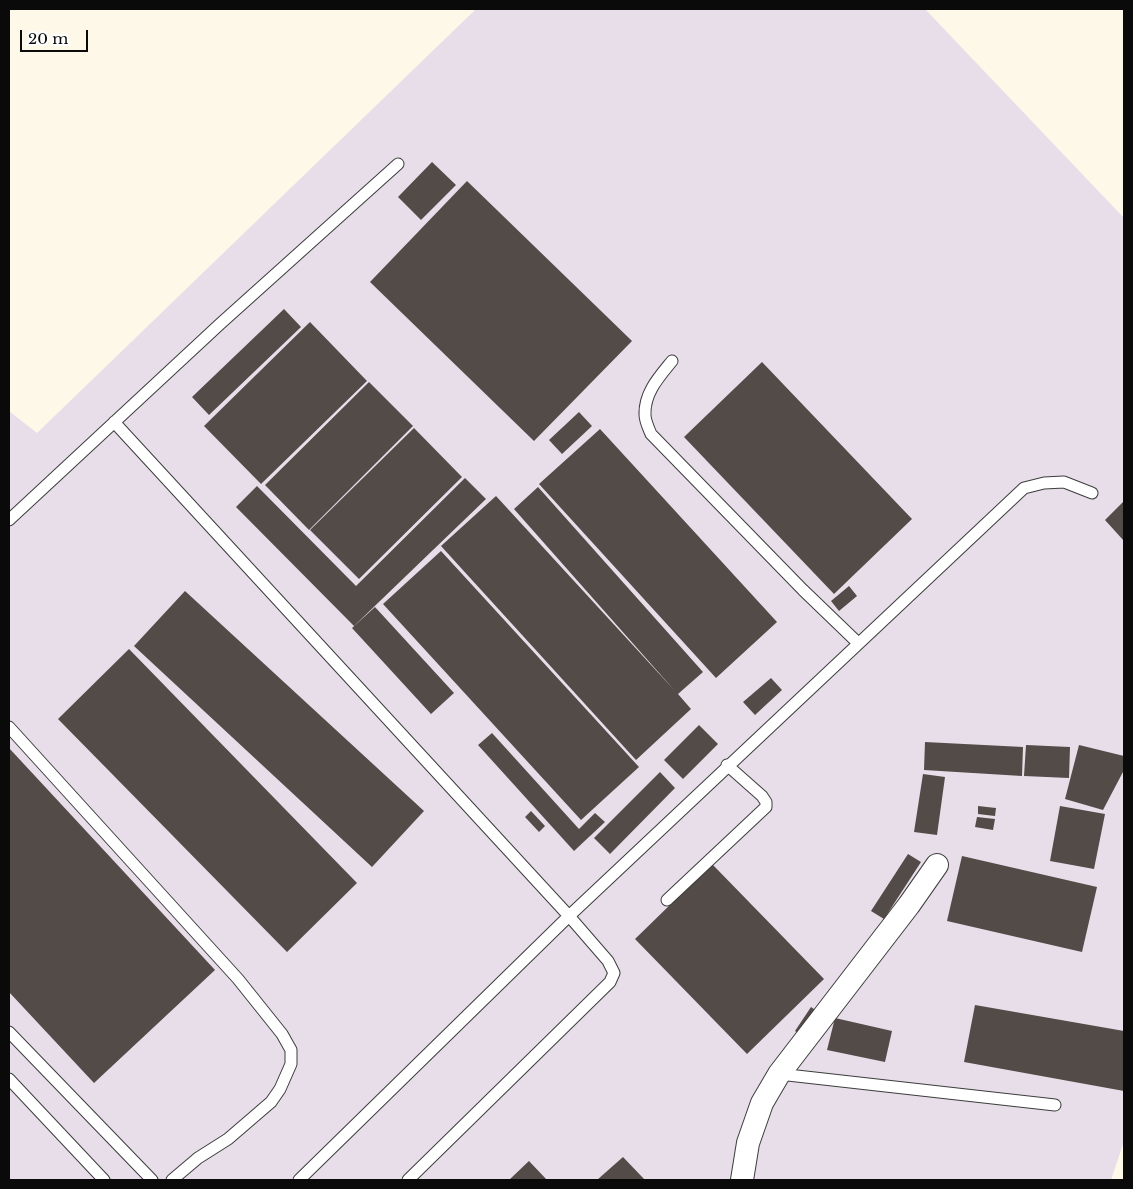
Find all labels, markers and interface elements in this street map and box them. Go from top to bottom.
scale bar [22,20,90,52]
text: 20 m [28,29,68,48]

